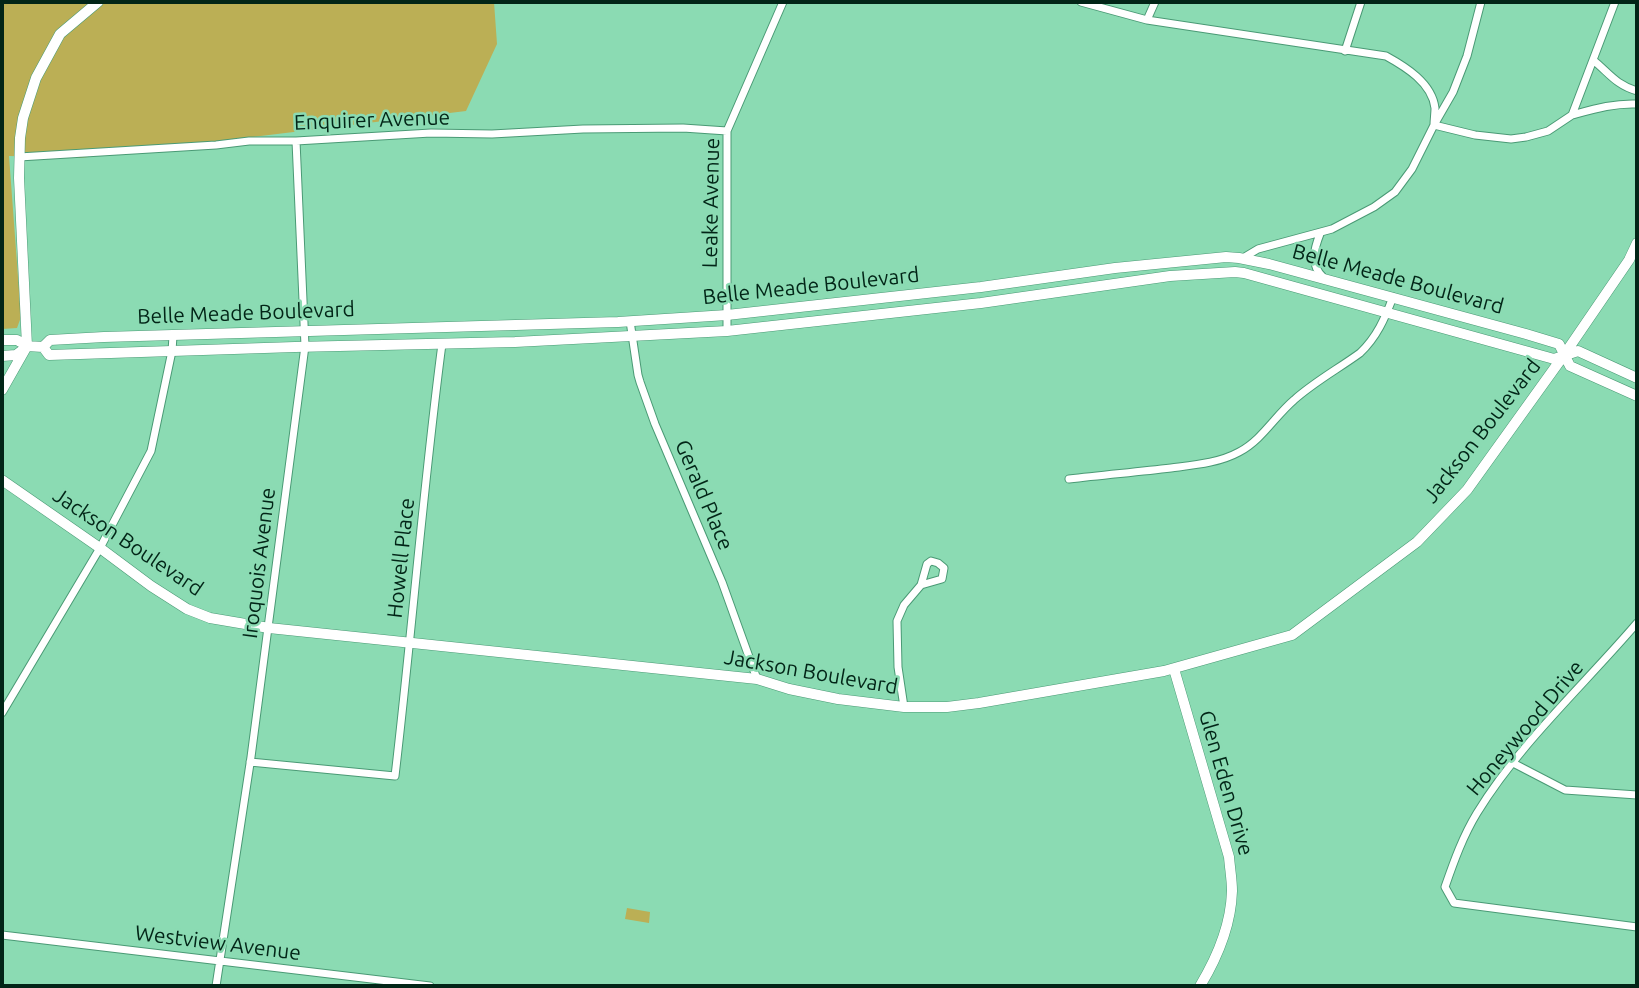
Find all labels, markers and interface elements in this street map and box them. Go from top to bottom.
street label: Enquirer Avenue [294,105,450,135]
street label: Leake Avenue [697,138,725,268]
street label: Belle Meade Boulevard [1290,239,1506,319]
street label: Belle Meade Boulevard [701,262,921,310]
street label: Belle Meade Boulevard [137,297,355,329]
street label: Jackson Boulevard [1418,354,1546,508]
street label: Gerald Place [670,436,738,554]
street label: Jackson Boulevard [48,482,208,602]
street label: Iroquois Avenue [237,486,281,640]
street label: Howell Place [382,497,420,619]
street label: Jackson Boulevard [722,644,900,700]
street label: Honeywood Drive [1461,655,1589,801]
street label: Glen Eden Drive [1193,708,1259,858]
street label: Westview Avenue [134,920,302,966]

